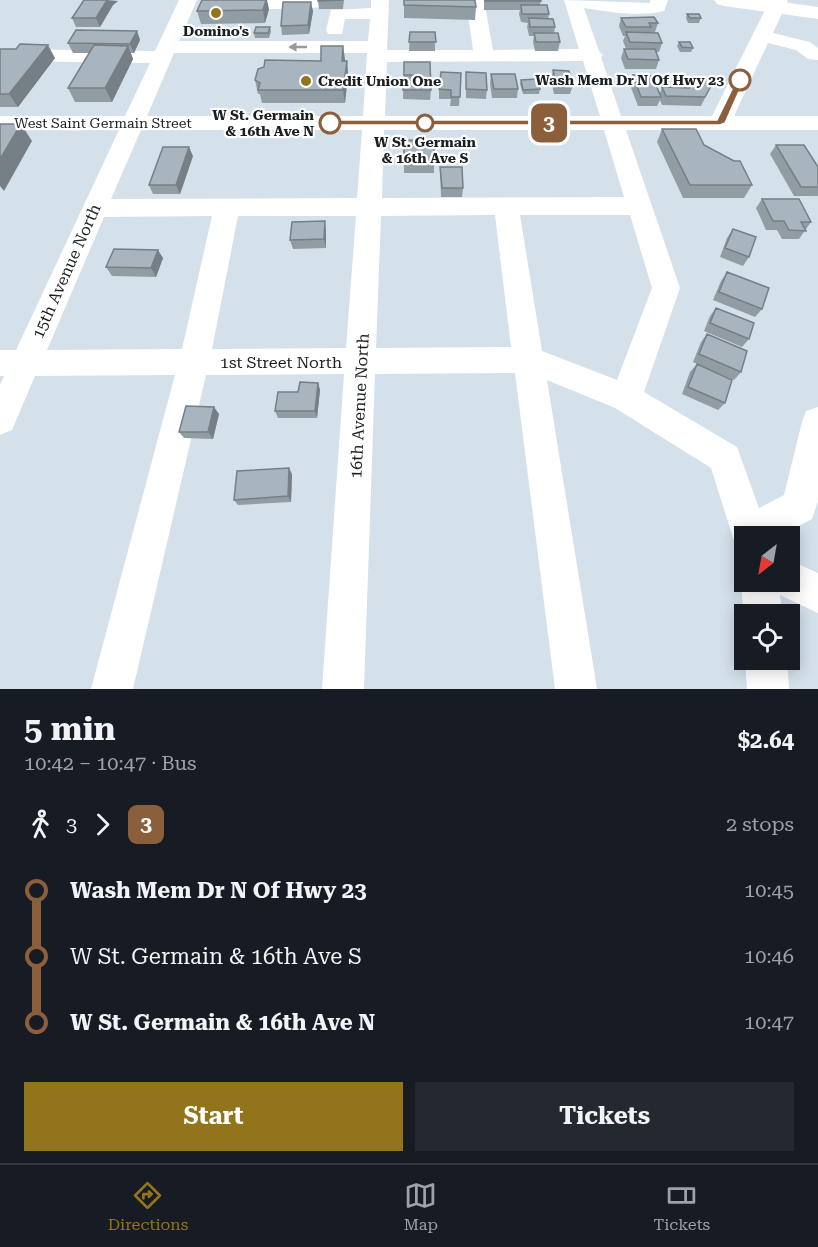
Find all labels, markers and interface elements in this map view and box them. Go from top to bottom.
marker: Domino's [209,6,223,20]
place label: Domino's [183,23,249,39]
one-way arrow [289,42,308,52]
marker: Wash Mem Dr N Of Hwy 23 [729,69,751,91]
place label: Wash Mem Dr N Of Hwy 23 [535,72,724,88]
place label: Credit Union One [318,73,441,89]
marker: Credit Union One [299,74,313,88]
line badge: 3 [530,104,568,142]
place label: W St. Germain & 16th Ave N [212,107,315,139]
text: 3 [543,111,555,135]
marker: W St. Germain & 16th Ave N [319,112,341,134]
marker: W St. Germain & 16th Ave S [416,114,434,132]
street label: West Saint Germain Street [14,115,192,131]
place label: W St. Germain & 16th Ave S [374,134,477,166]
street label: 15th Avenue North [28,201,105,341]
street label: 16th Avenue North [346,333,373,479]
street label: 1st Street North [220,353,342,372]
north arrow [734,526,800,592]
map controls [734,526,800,670]
button: locate [734,604,800,670]
text: 5 min [24,709,116,748]
text: $2.64 [738,728,794,753]
text: 10:42 – 10:47 · Bus [24,751,196,775]
icon: walk [24,808,57,841]
icon: forward [86,808,119,841]
text: 3 [66,812,77,836]
text: 3 [140,812,152,836]
text: 2 stops [726,812,794,836]
text: Wash Mem Dr N Of Hwy 23 [70,878,366,903]
text: 10:45 [744,878,794,902]
text: W St. Germain & 16th Ave S [70,944,362,969]
text: 10:46 [744,944,794,968]
text: W St. Germain & 16th Ave N [70,1010,375,1035]
text: 10:47 [744,1010,794,1034]
button: Start [24,1082,403,1151]
button: Tickets [415,1082,794,1151]
tab: Directions [108,1179,188,1234]
tab: Map [404,1179,438,1234]
tab: Tickets [653,1179,710,1234]

